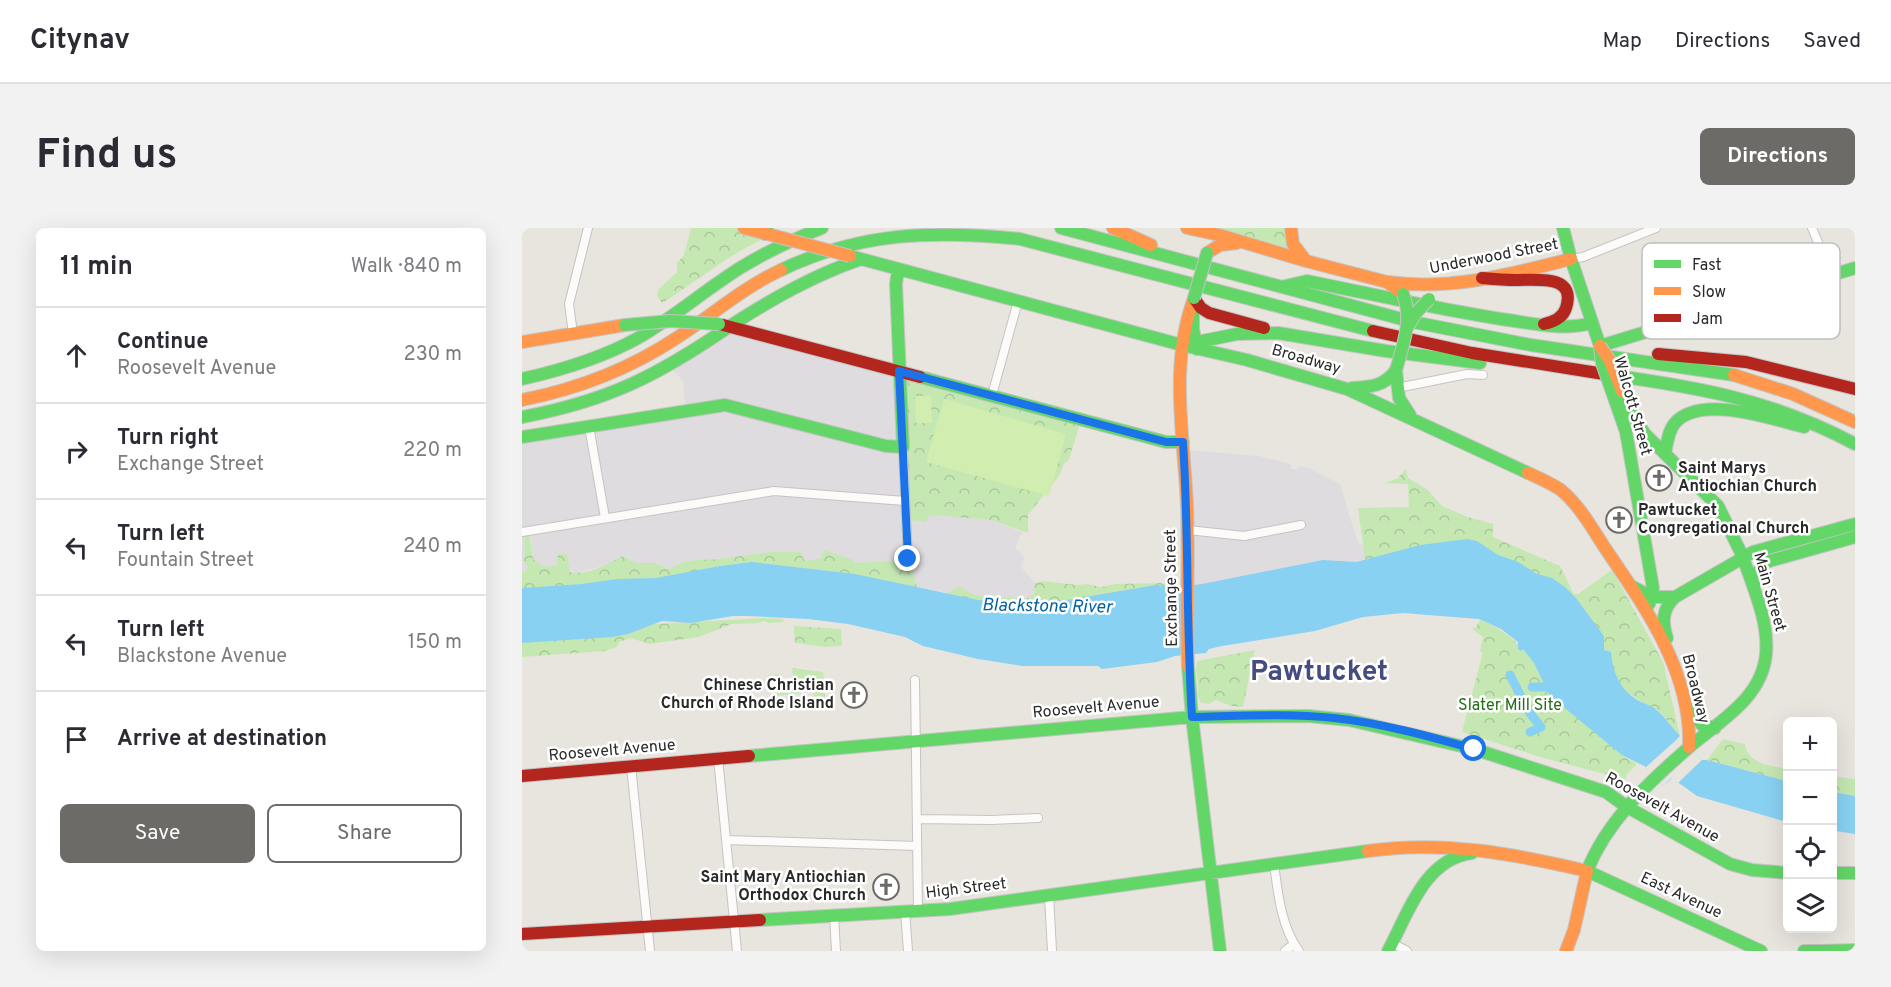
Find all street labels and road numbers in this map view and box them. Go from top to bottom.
street label: Underwood Street [1428,235,1560,279]
street label: Broadway [1269,341,1343,379]
street label: Walcott Street [1608,354,1656,458]
street label: Exchange Street [1161,529,1183,647]
street label: Main Street [1748,550,1790,634]
street label: Broadway [1677,652,1713,726]
street label: Roosevelt Avenue [1032,692,1160,724]
street label: Roosevelt Avenue [548,735,676,767]
street label: Roosevelt Avenue [1601,768,1723,848]
street label: East Avenue [1637,868,1725,924]
street label: High Street [925,874,1007,904]

